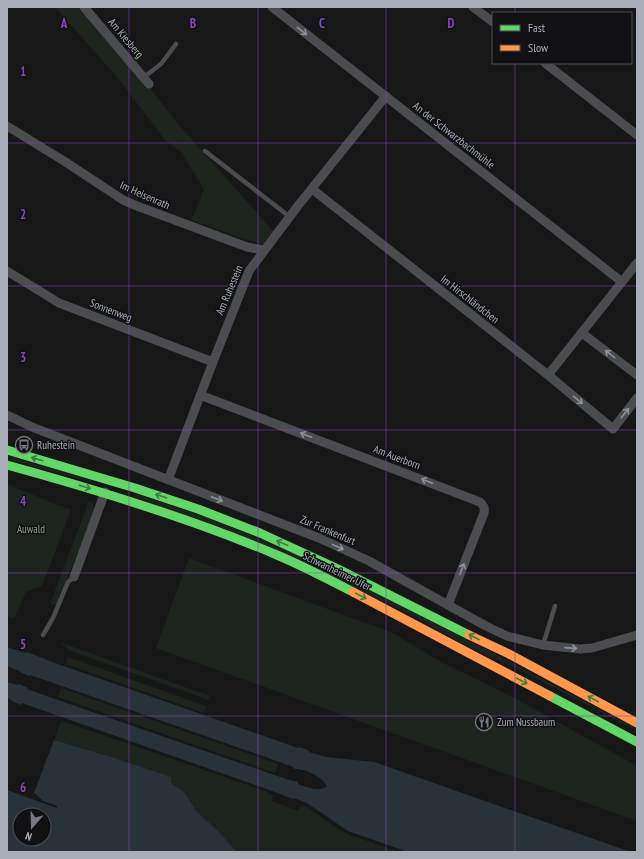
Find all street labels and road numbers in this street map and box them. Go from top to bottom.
street label: Am Kiesberg [105,15,147,61]
street label: An der Schwarzbachmühle [410,99,498,172]
street label: Im Heisenrath [118,178,172,212]
street label: Am Ruhestein [212,263,246,317]
street label: Im Hirschländchen [438,272,502,326]
street label: Sonnenweg [88,296,134,325]
street label: Am Auerborn [371,442,423,472]
street label: Zur Frankenfurt [298,512,358,548]
street label: Schwanheimer Ufer [301,548,373,594]

